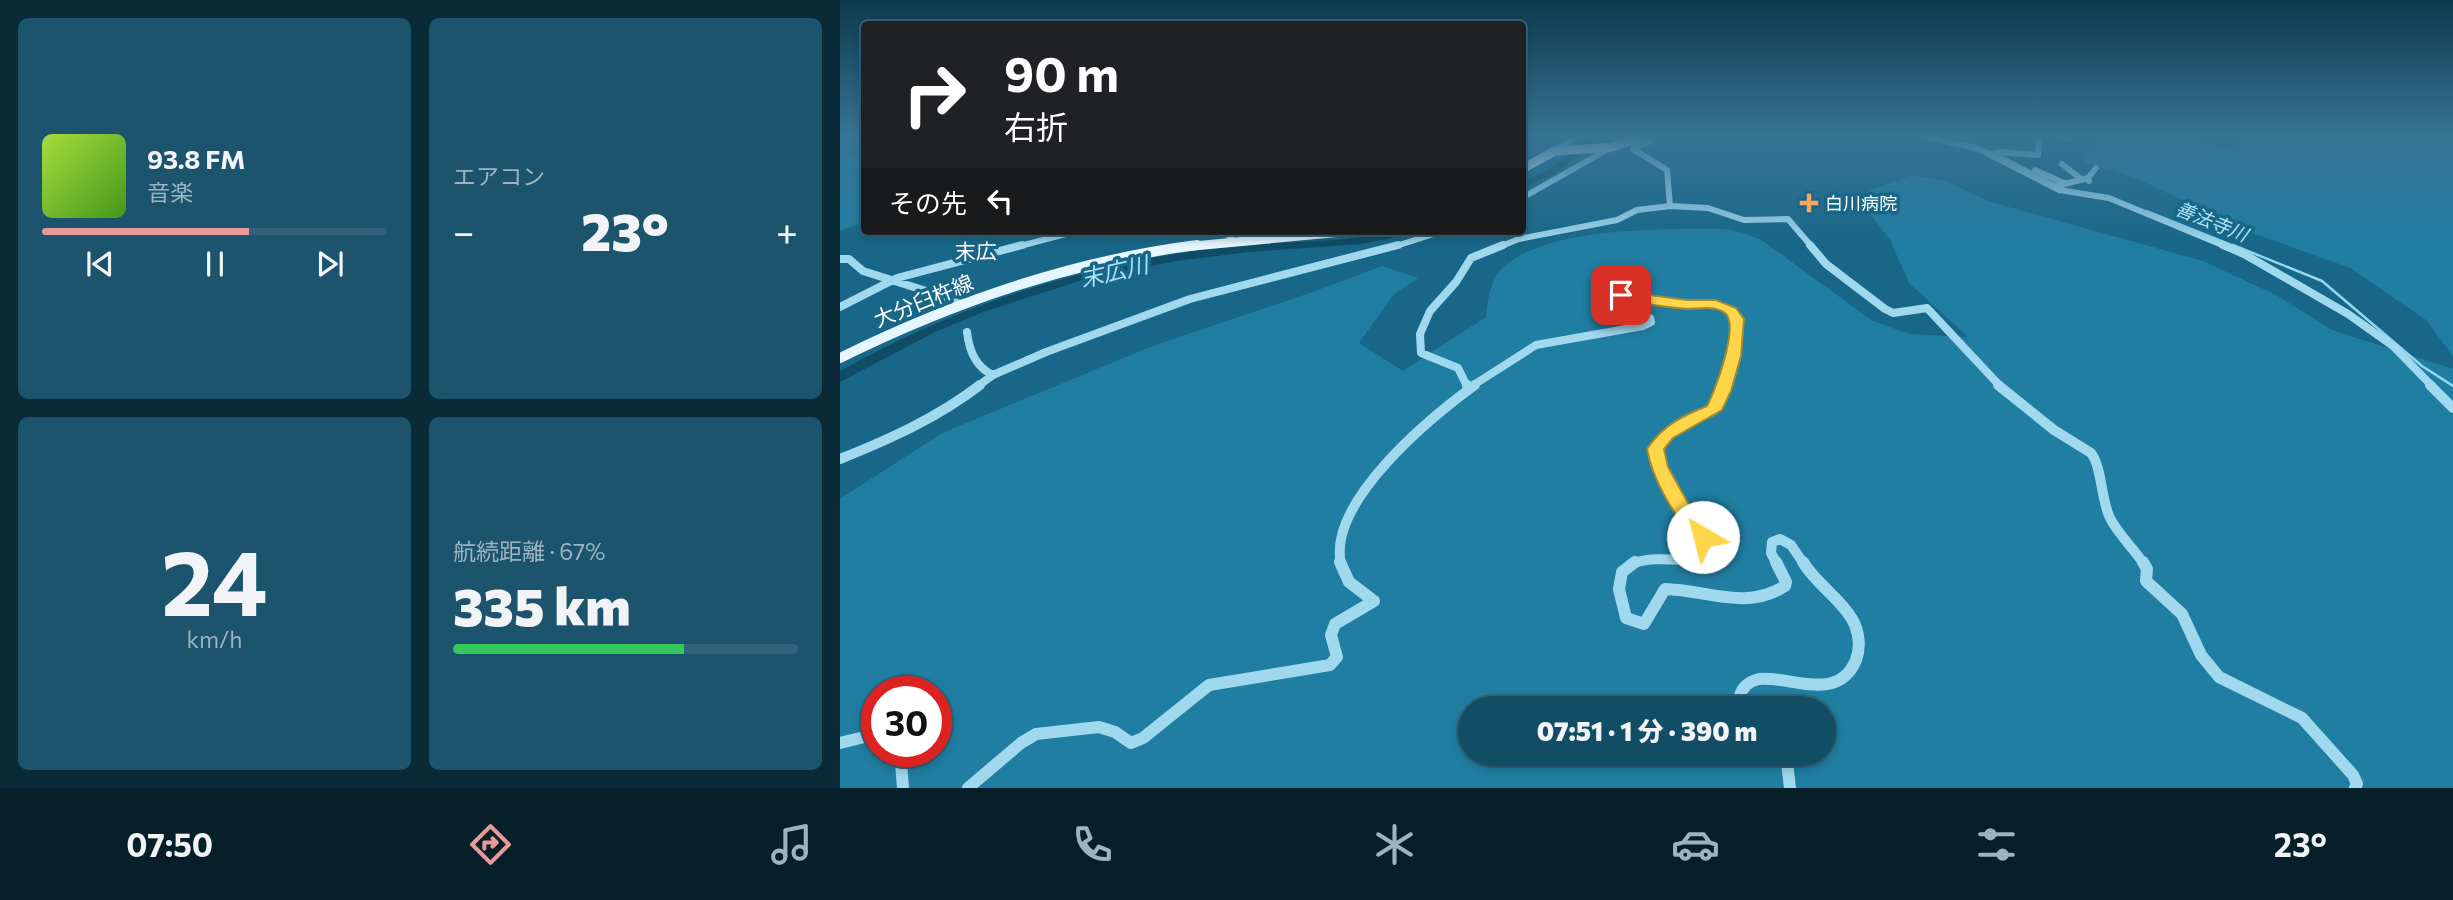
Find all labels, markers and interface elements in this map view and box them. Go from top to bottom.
text: 90 m [1004,42,1119,102]
icon: right [889,49,980,140]
text: 右折 [1004,106,1068,146]
text: 93.8 FM [147,143,245,174]
text: エアコン [453,162,545,190]
text: 音楽 [147,178,193,206]
icon: left [981,182,1019,220]
text: その先 [889,187,967,218]
place label: 白川病院 [1825,192,1897,214]
marker: 白川病院 [1799,193,1819,213]
water label: 善法寺川 [2172,196,2253,247]
text: 23° [581,198,669,262]
text: − [453,207,475,254]
text: + [776,207,798,254]
district label: 末広 [955,238,997,263]
icon: previous [81,245,119,283]
icon: pause [196,245,234,283]
icon: next [311,245,349,283]
water label: 末広川 [1077,249,1154,292]
pin [1591,265,1651,325]
street label: 大分臼杵線 [870,269,976,331]
icon: arrive [1602,276,1640,314]
position arrow [1666,500,1740,574]
text: 24 [161,523,268,635]
text: 航続距離 · 67% [453,537,606,565]
text: 335 km [453,573,631,637]
text: km/h [187,625,242,653]
speed limit sign: 30 [861,676,952,767]
text: 07:51 · 1 分 · 390 m [1537,715,1757,746]
icon: directions [466,820,515,869]
icon: music [767,820,816,869]
icon: phone [1068,820,1117,869]
icon: climate [1370,820,1419,869]
icon: car [1671,820,1720,869]
icon: filters [1972,820,2021,869]
text: 07:50 [126,824,213,864]
text: 23° [2274,824,2327,864]

